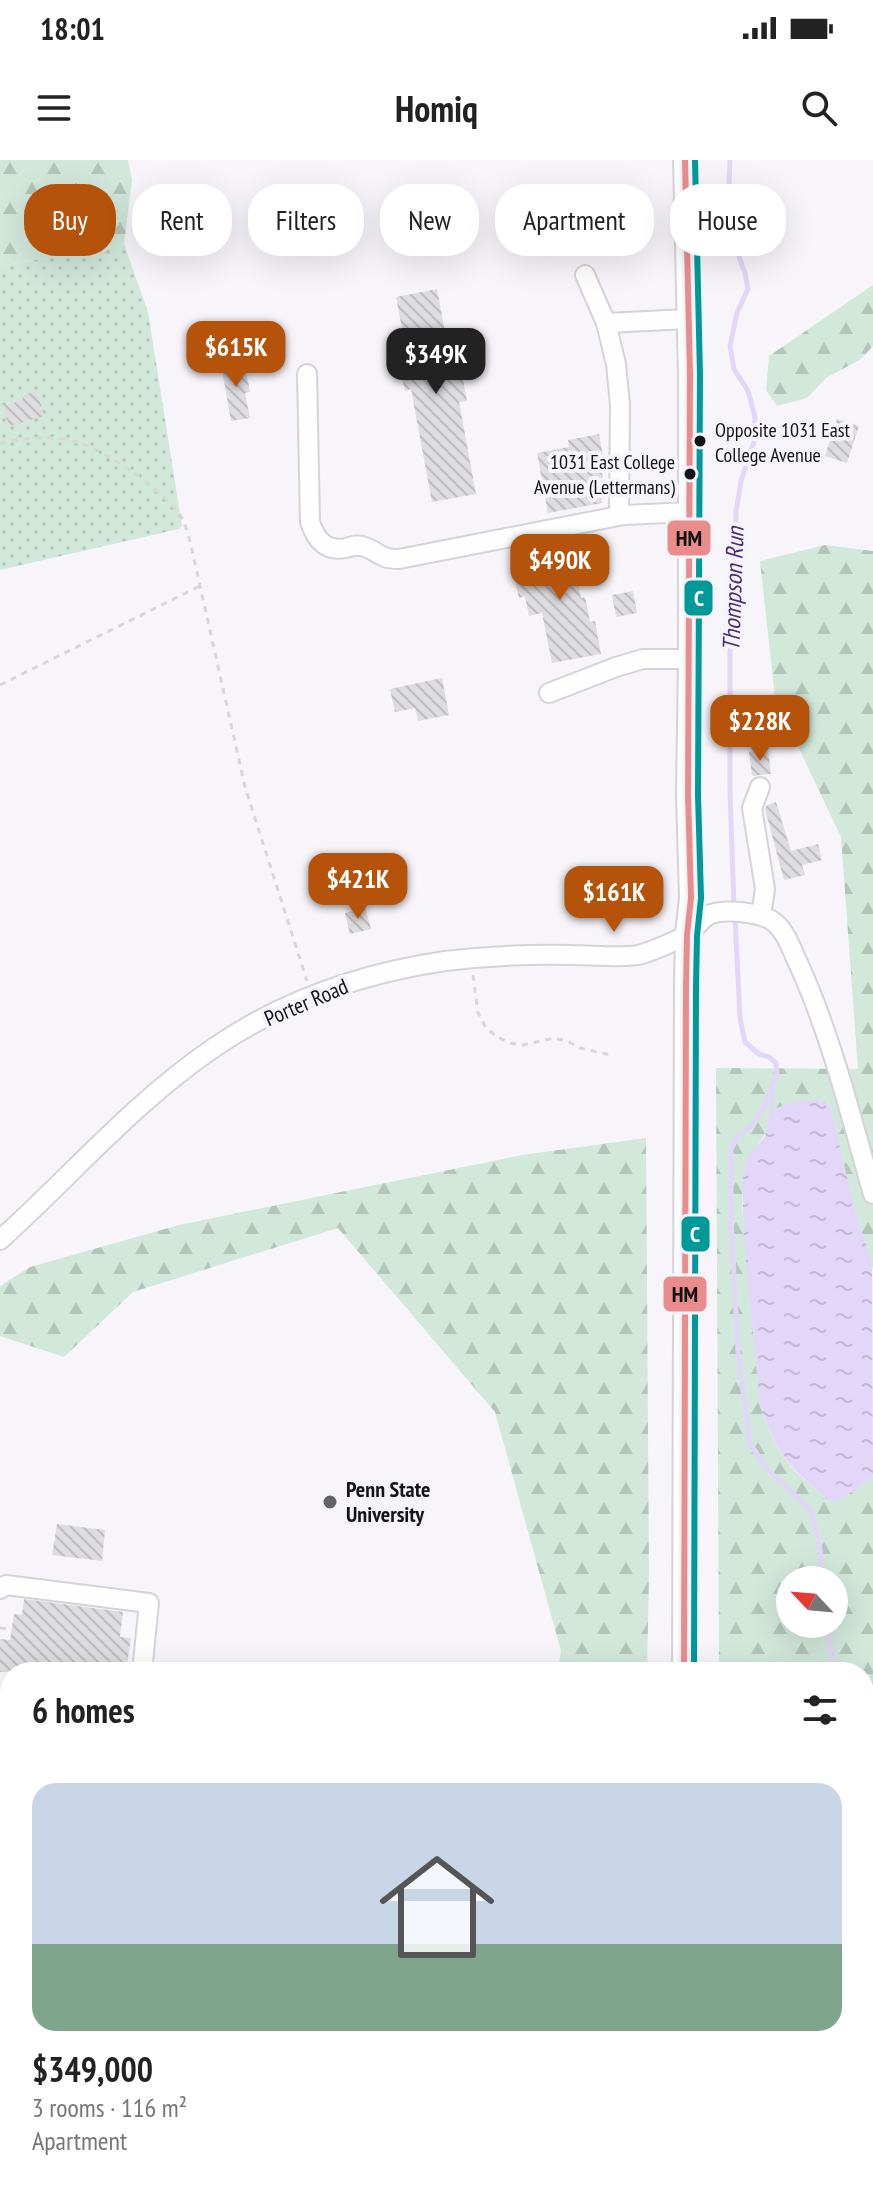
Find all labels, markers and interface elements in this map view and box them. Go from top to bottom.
text: 18:01 [40,9,105,48]
text: Homiq [395,85,478,132]
icon: menu [32,86,76,130]
icon: search [797,86,841,130]
chip: Buy [24,184,116,256]
chip: Rent [132,184,232,256]
chip: Filters [248,184,364,256]
chip: New [380,184,479,256]
chip: Apartment [495,184,654,256]
chip: House [670,184,786,256]
pin: $615K [180,321,292,389]
pin: $349K [380,328,492,396]
text: $615K [204,330,268,363]
text: $349K [404,337,468,370]
place label: Opposite 1031 East College Avenue [715,417,851,468]
marker: Opposite 1031 East College Avenue [692,433,708,449]
place label: 1031 East College Avenue (Lettermans) [534,449,675,500]
marker: 1031 East College Avenue (Lettermans) [682,466,698,482]
line badge: HM [666,519,712,557]
text: HM [676,524,702,552]
water label: Thompson Run [715,525,751,652]
pin: $490K [504,534,616,602]
text: $490K [528,543,592,576]
line badge: C [683,579,714,617]
text: C [694,584,704,612]
pin: $228K [704,695,816,763]
text: $228K [728,704,792,737]
pin: $421K [302,853,414,921]
text: $421K [326,862,390,895]
pin: $161K [558,866,670,934]
text: $161K [582,875,646,908]
street label: Porter Road [260,972,352,1032]
line badge: C [680,1215,711,1253]
text: C [690,1220,700,1248]
line badge: HM [662,1275,708,1313]
text: HM [672,1280,698,1308]
place label: Penn State University [346,1475,430,1528]
marker: Penn State University [321,1493,339,1511]
north arrow [776,1566,848,1638]
map controls [776,1566,848,1638]
text: 6 homes [32,1688,135,1732]
icon: filters [798,1688,842,1732]
icon: home [365,1835,509,1979]
text: $349,000 [32,2047,153,2091]
text: 3 rooms · 116 m² [32,2091,187,2124]
text: Apartment [32,2124,127,2157]

